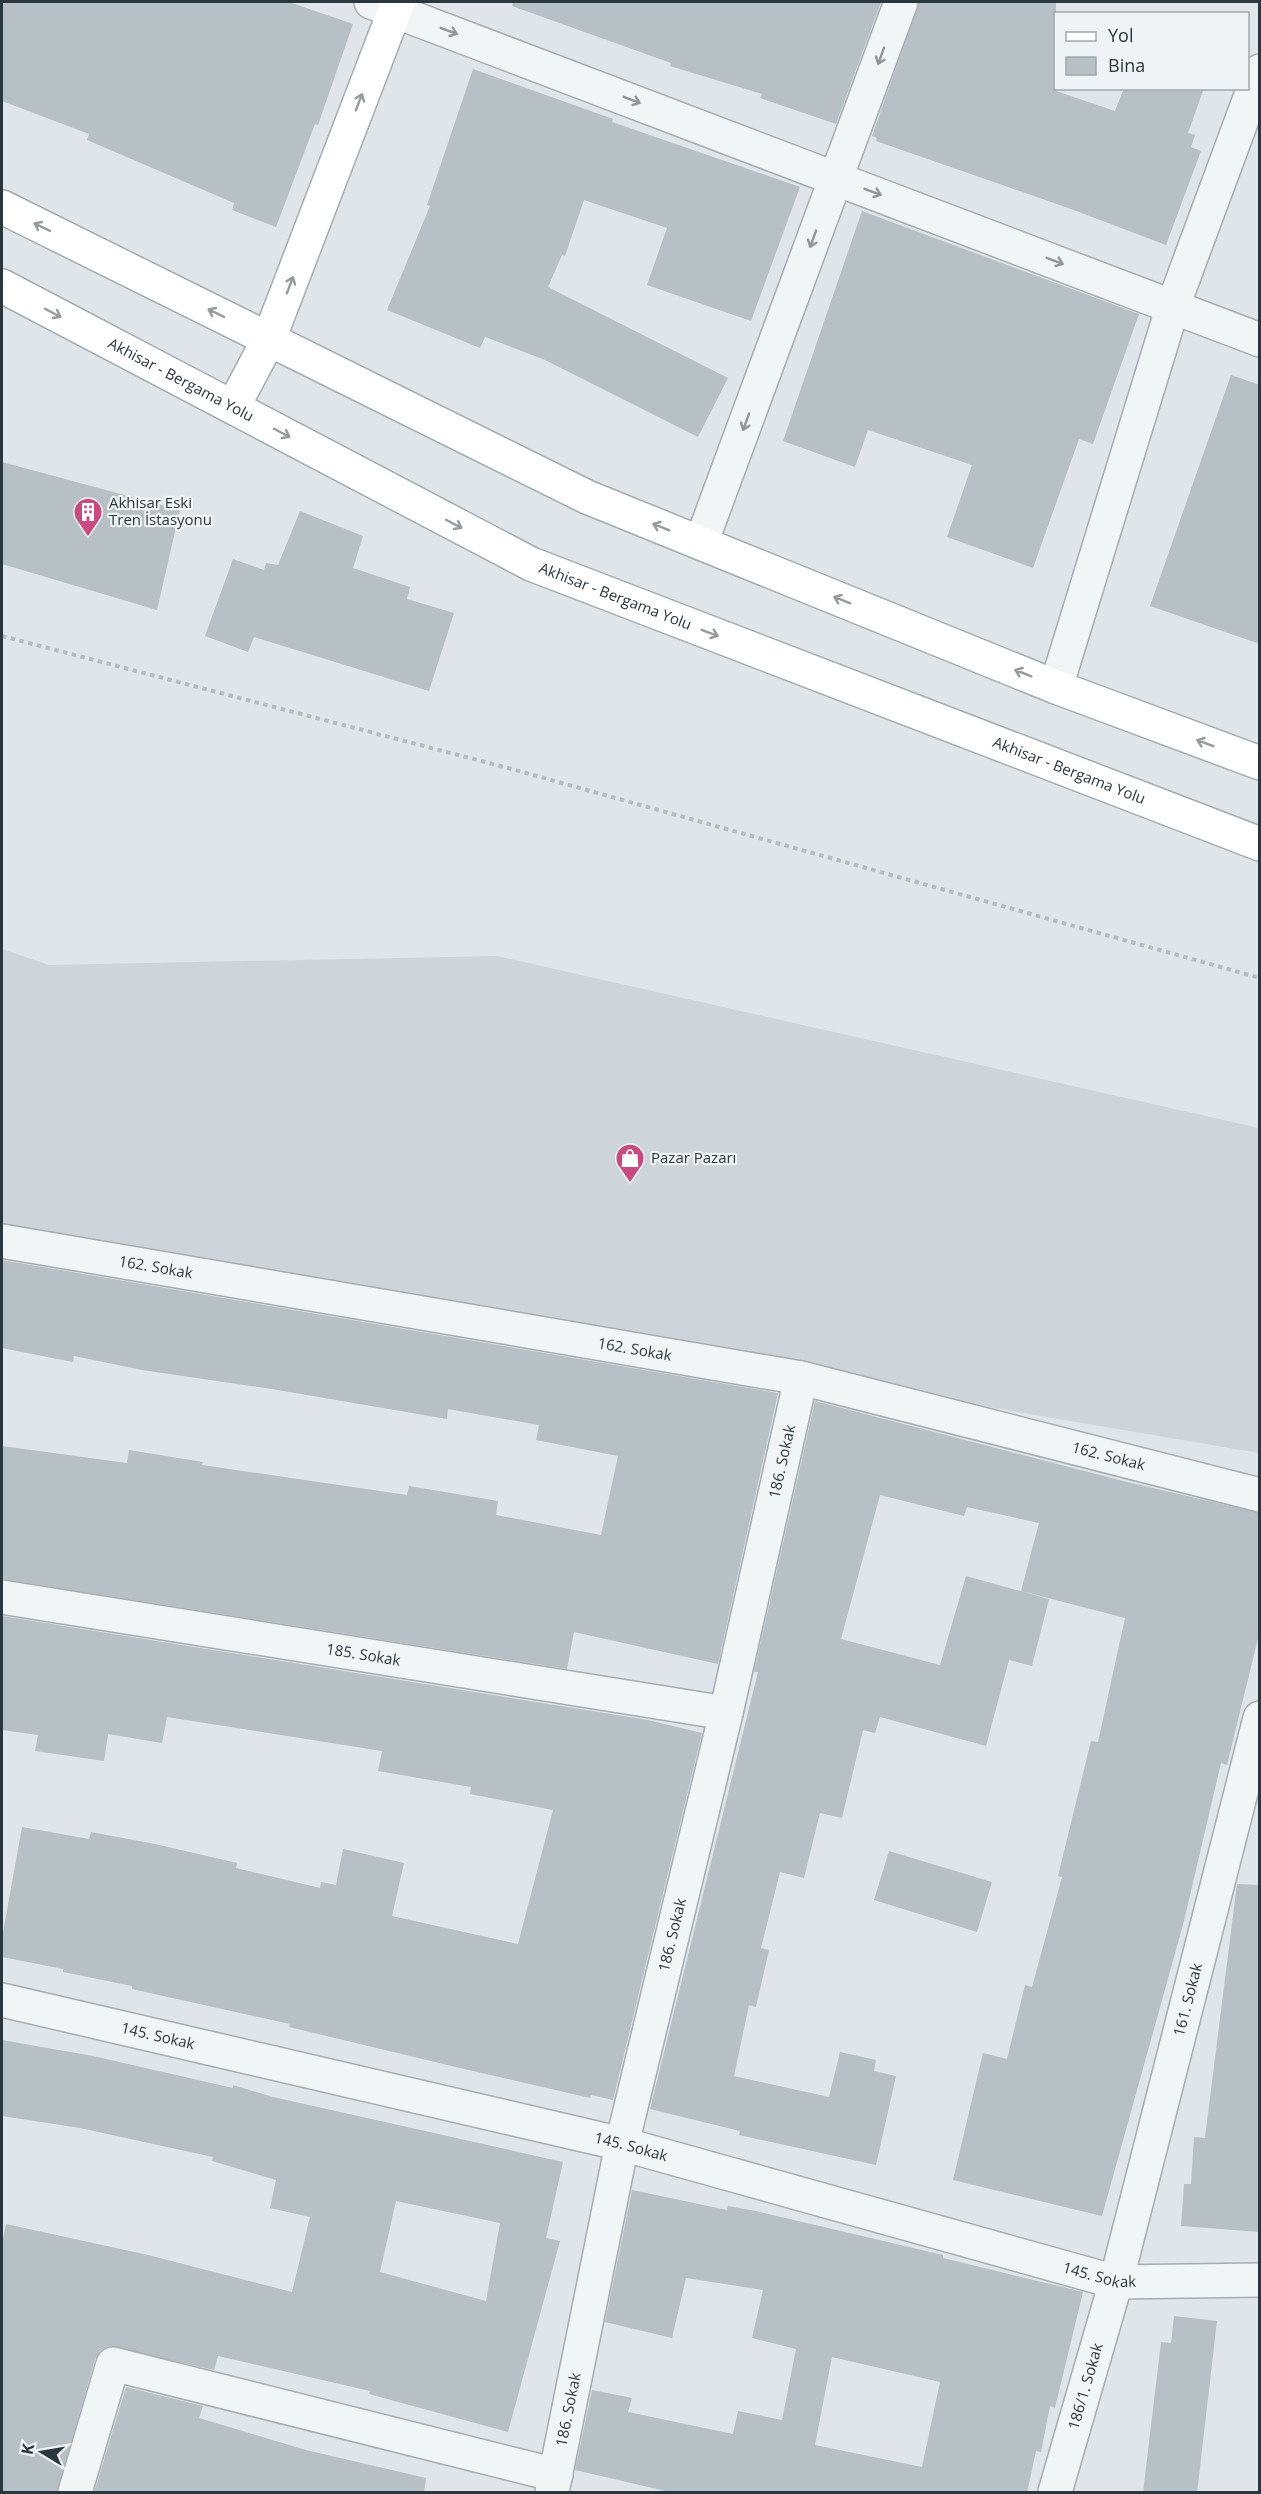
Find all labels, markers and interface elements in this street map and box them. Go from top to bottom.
legend [1054,12,1249,90]
text: Yol [1108,23,1133,47]
one-way arrow [439,26,458,37]
one-way arrow [875,47,886,65]
text: Bina [1108,53,1145,77]
one-way arrow [355,94,366,112]
one-way arrow [622,95,640,106]
one-way arrow [863,187,882,198]
one-way arrow [33,221,51,232]
one-way arrow [807,229,818,248]
one-way arrow [1045,256,1064,267]
one-way arrow [285,276,296,294]
one-way arrow [208,307,226,319]
one-way arrow [44,308,62,319]
street label: Akhisar - Bergama Yolu [105,333,258,426]
one-way arrow [739,412,750,431]
one-way arrow [272,428,290,439]
place label: Akhisar Eski Tren İstasyonu [109,492,212,529]
building icon: Akhisar Eski Tren İstasyonu [72,496,104,538]
one-way arrow [445,519,463,530]
one-way arrow [652,521,671,532]
street label: Akhisar - Bergama Yolu [537,557,695,634]
one-way arrow [833,594,852,605]
one-way arrow [701,628,719,639]
one-way arrow [1014,667,1032,678]
street label: Akhisar - Bergama Yolu [990,731,1149,808]
one-way arrow [1196,736,1215,747]
shop icon: Pazar Pazarı [614,1142,646,1184]
place label: Pazar Pazarı [651,1147,736,1167]
street label: 162. Sokak [117,1250,195,1283]
street label: 162. Sokak [596,1332,674,1365]
street label: 186. Sokak [763,1422,799,1500]
street label: 162. Sokak [1070,1436,1148,1474]
street label: 185. Sokak [325,1638,402,1670]
street label: 186. Sokak [653,1896,690,1974]
street label: 161. Sokak [1168,1961,1206,2038]
street label: 145. Sokak [119,2017,197,2053]
street label: 145. Sokak [593,2127,670,2165]
street label: 145. Sokak [1061,2257,1136,2292]
street label: 186/1. Sokak [1063,2340,1107,2432]
street label: 186. Sokak [550,2371,585,2448]
north arrow [12,2422,72,2482]
text: K [15,2441,39,2456]

